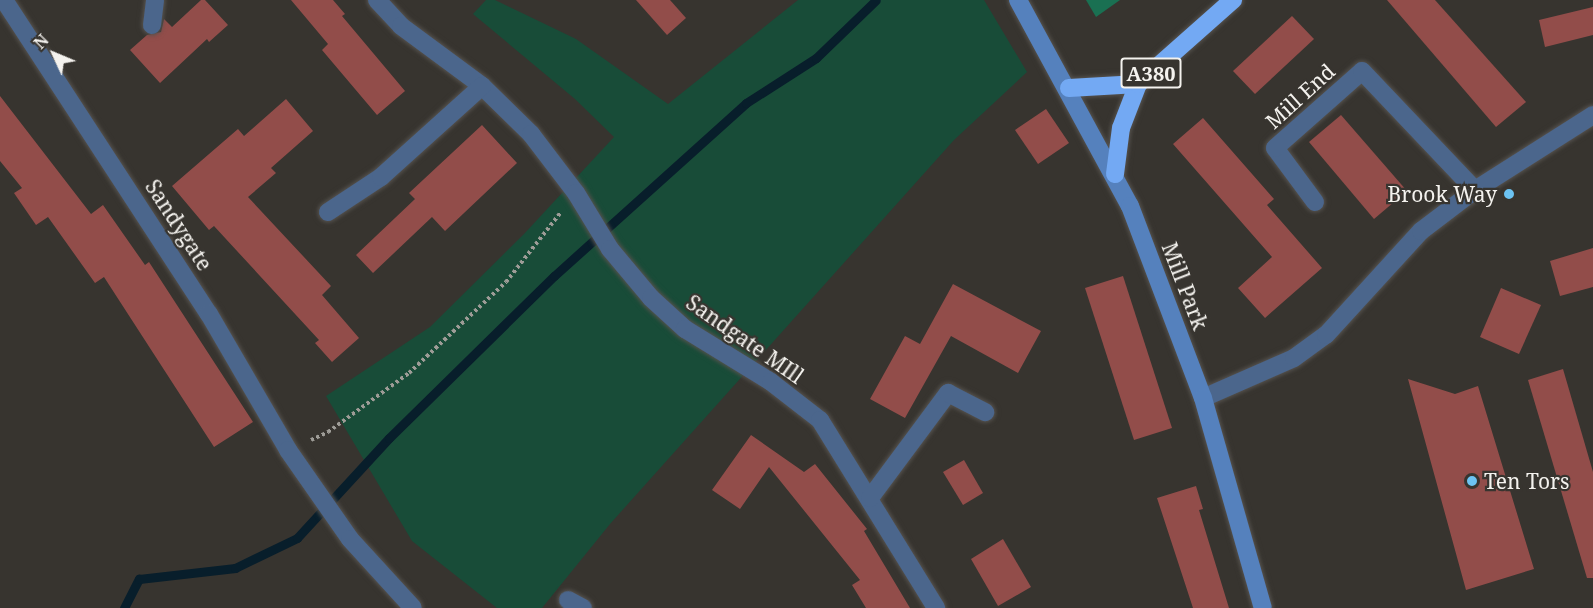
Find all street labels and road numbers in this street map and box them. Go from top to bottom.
road number: A380 [1120,56,1182,90]
street label: Mill End [1260,58,1340,134]
street label: Sandygate [140,175,218,275]
street label: Mill Park [1157,239,1213,333]
street label: Sandgate MIll [682,289,808,389]

